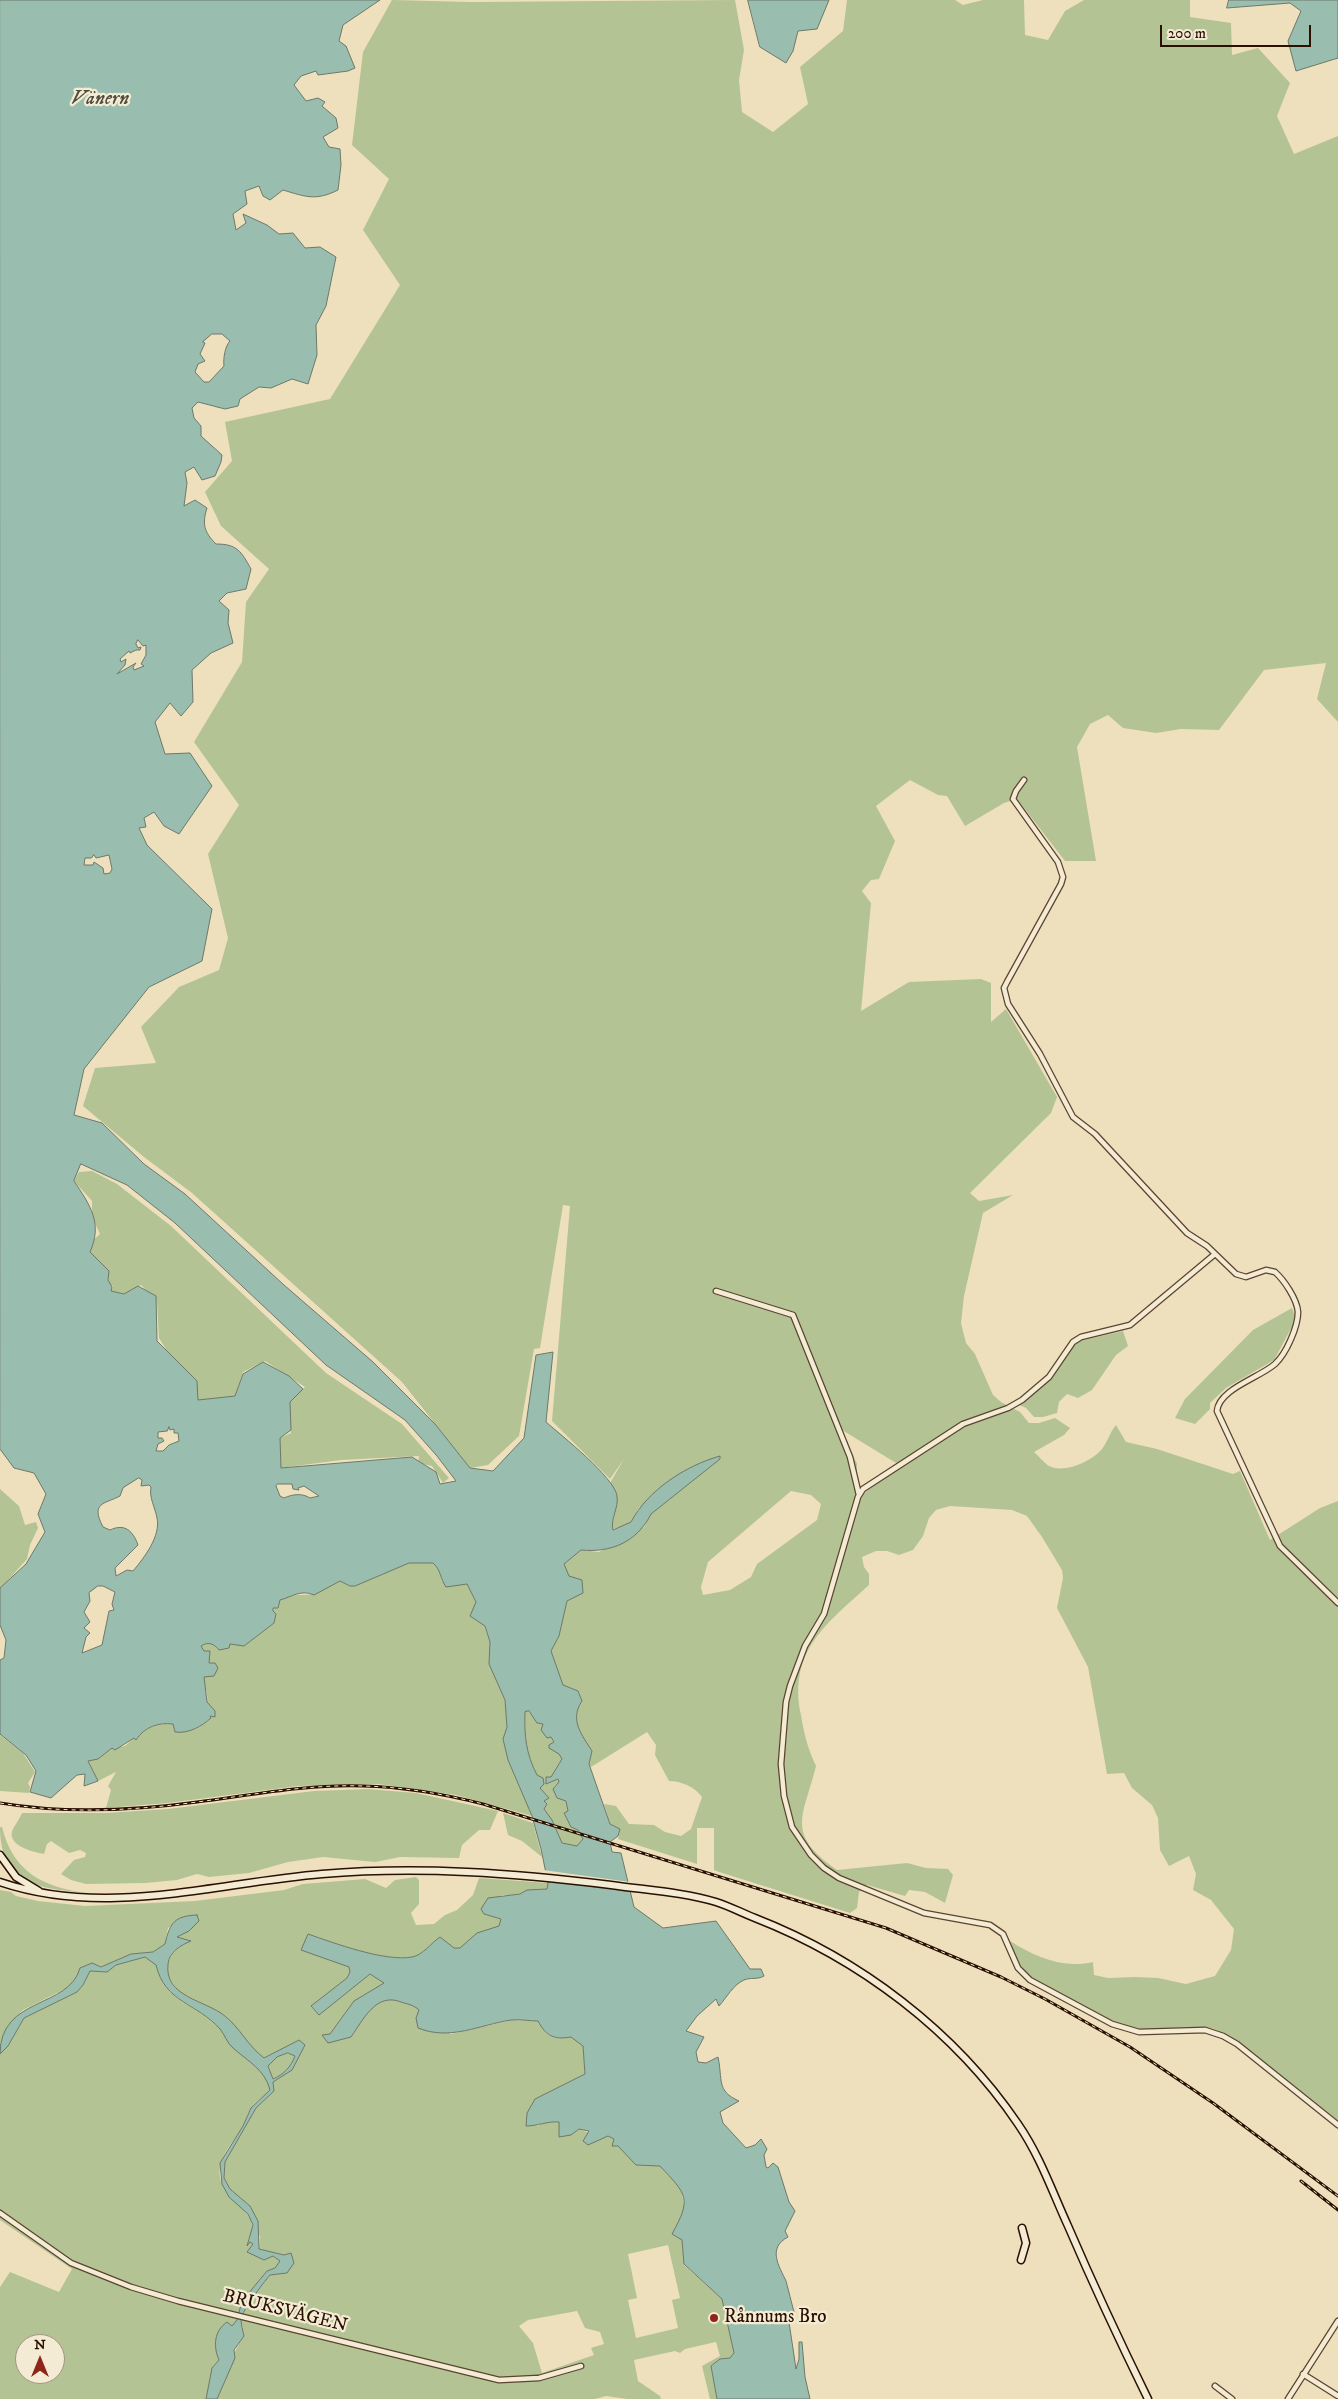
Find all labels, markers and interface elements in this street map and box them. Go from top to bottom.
scale bar [1163,15,1314,47]
text: 200 m [1168,24,1206,43]
water label: Vänern [71,88,129,112]
street label: BRUKSVÄGEN [220,2285,350,2339]
place label: Rånnums Bro [724,2307,827,2329]
marker: Rånnums Bro [708,2312,720,2324]
north arrow [15,2334,65,2384]
text: N [34,2336,46,2354]

